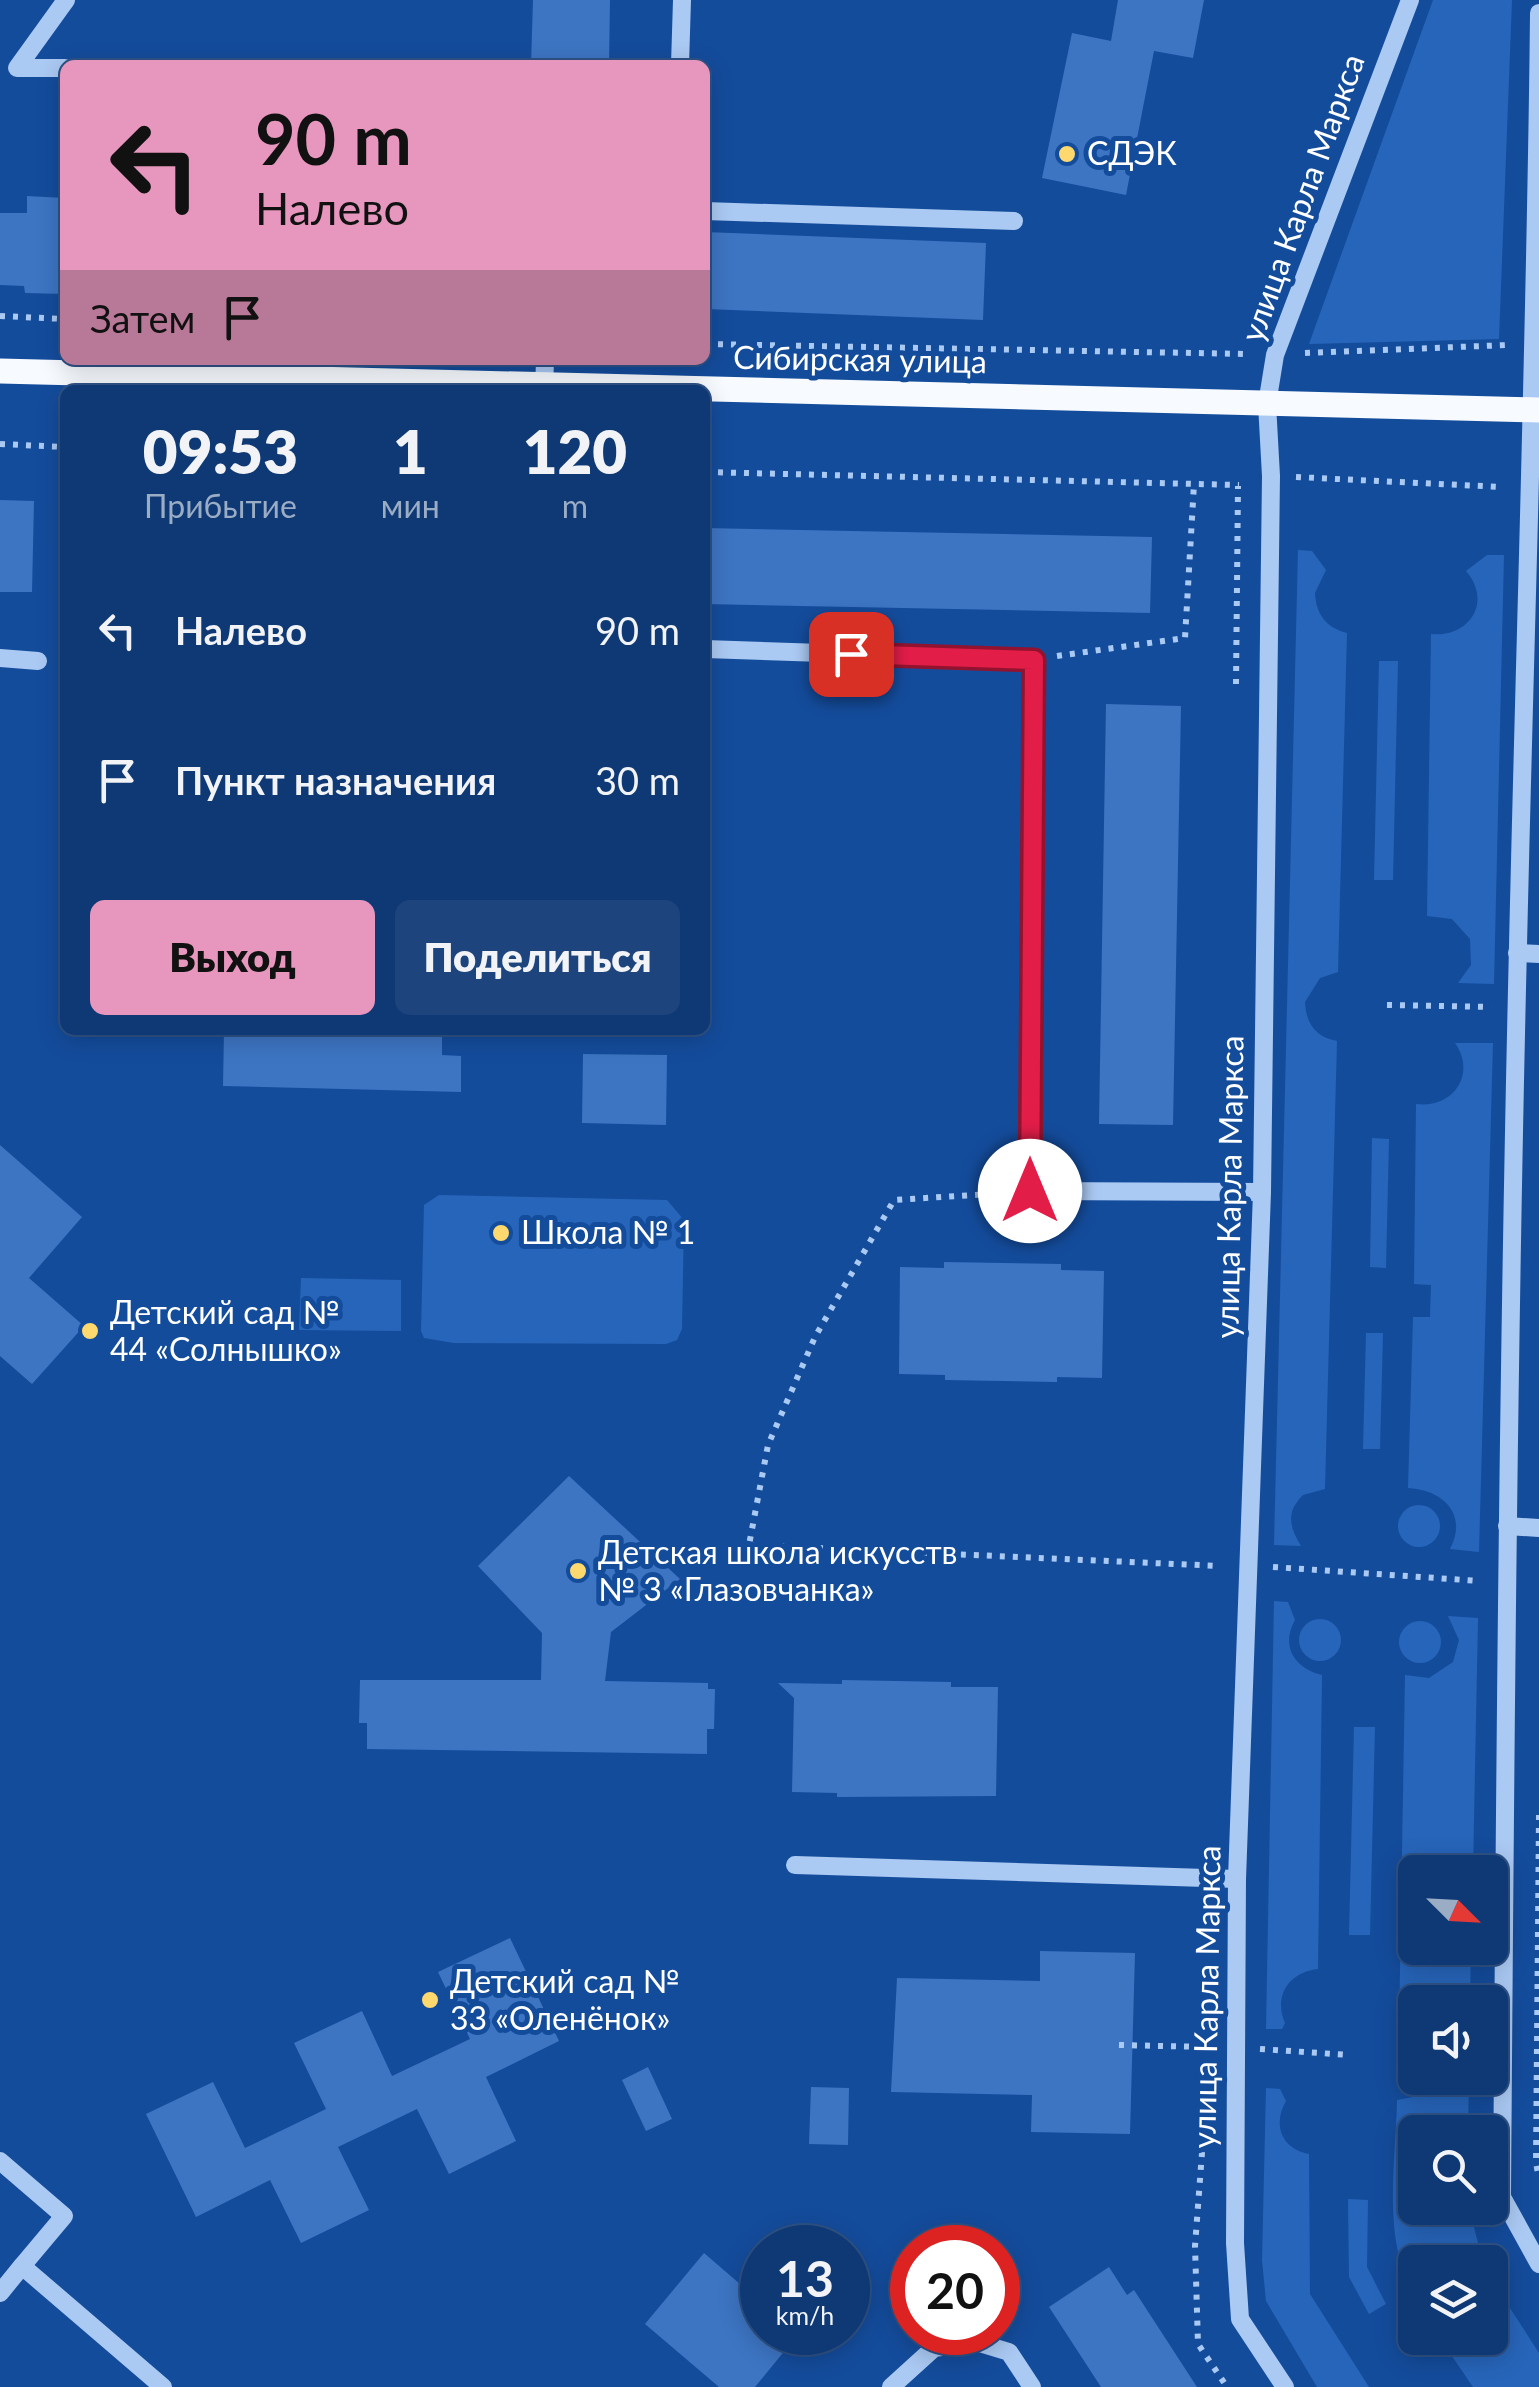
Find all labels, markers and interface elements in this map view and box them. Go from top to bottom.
street label: улица Карла Маркса [1231,48,1372,347]
text: 90 m [255,96,412,180]
icon: left [90,100,220,230]
place label: СДЭК [1087,133,1177,172]
marker: СДЭК [1056,143,1078,165]
text: Налево [255,181,409,235]
icon: arrive [215,290,270,345]
text: Затем [90,295,195,341]
street label: Сибирская улица [733,337,987,380]
text: 09:53 [143,415,298,487]
text: 1 [393,415,428,487]
text: 120 [523,415,627,487]
text: Прибытие [144,486,297,525]
text: мин [381,486,440,525]
text: m [562,486,588,525]
icon: left [90,603,145,658]
text: Налево [175,607,307,653]
text: 90 m [595,607,680,653]
pin [809,612,894,697]
icon: arrive [824,627,879,682]
icon: arrive [90,753,145,808]
text: Пункт назначения [175,757,496,803]
text: 30 m [595,757,680,803]
button: Выход [90,900,375,1015]
button: Поделиться [395,900,680,1015]
street label: улица Карла Маркса [1206,1035,1251,1339]
position arrow [978,1139,1082,1243]
place label: Школа № 1 [521,1212,695,1251]
marker: Школа № 1 [490,1222,512,1244]
place label: Детский сад № 44 «Солнышко» [110,1292,342,1368]
marker: Детский сад № 44 «Солнышко» [79,1320,101,1342]
place label: Детская школа искусств № 3 «Глазовчанка» [598,1532,957,1608]
marker: Детская школа искусств № 3 «Глазовчанка» [567,1560,589,1582]
street label: улица Карла Маркса [1183,1845,1228,2149]
north arrow [1398,1855,1508,1965]
map controls [1398,1855,1508,2355]
place label: Детский сад № 33 «Оленёнок» [450,1961,679,2037]
button: sound [1398,1985,1508,2095]
marker: Детский сад № 33 «Оленёнок» [419,1989,441,2011]
button: search [1398,2115,1508,2225]
speed limit sign: 20 [890,2225,1020,2355]
button: layers [1398,2245,1508,2355]
text: 13 [776,2248,834,2308]
text: km/h [776,2300,834,2330]

